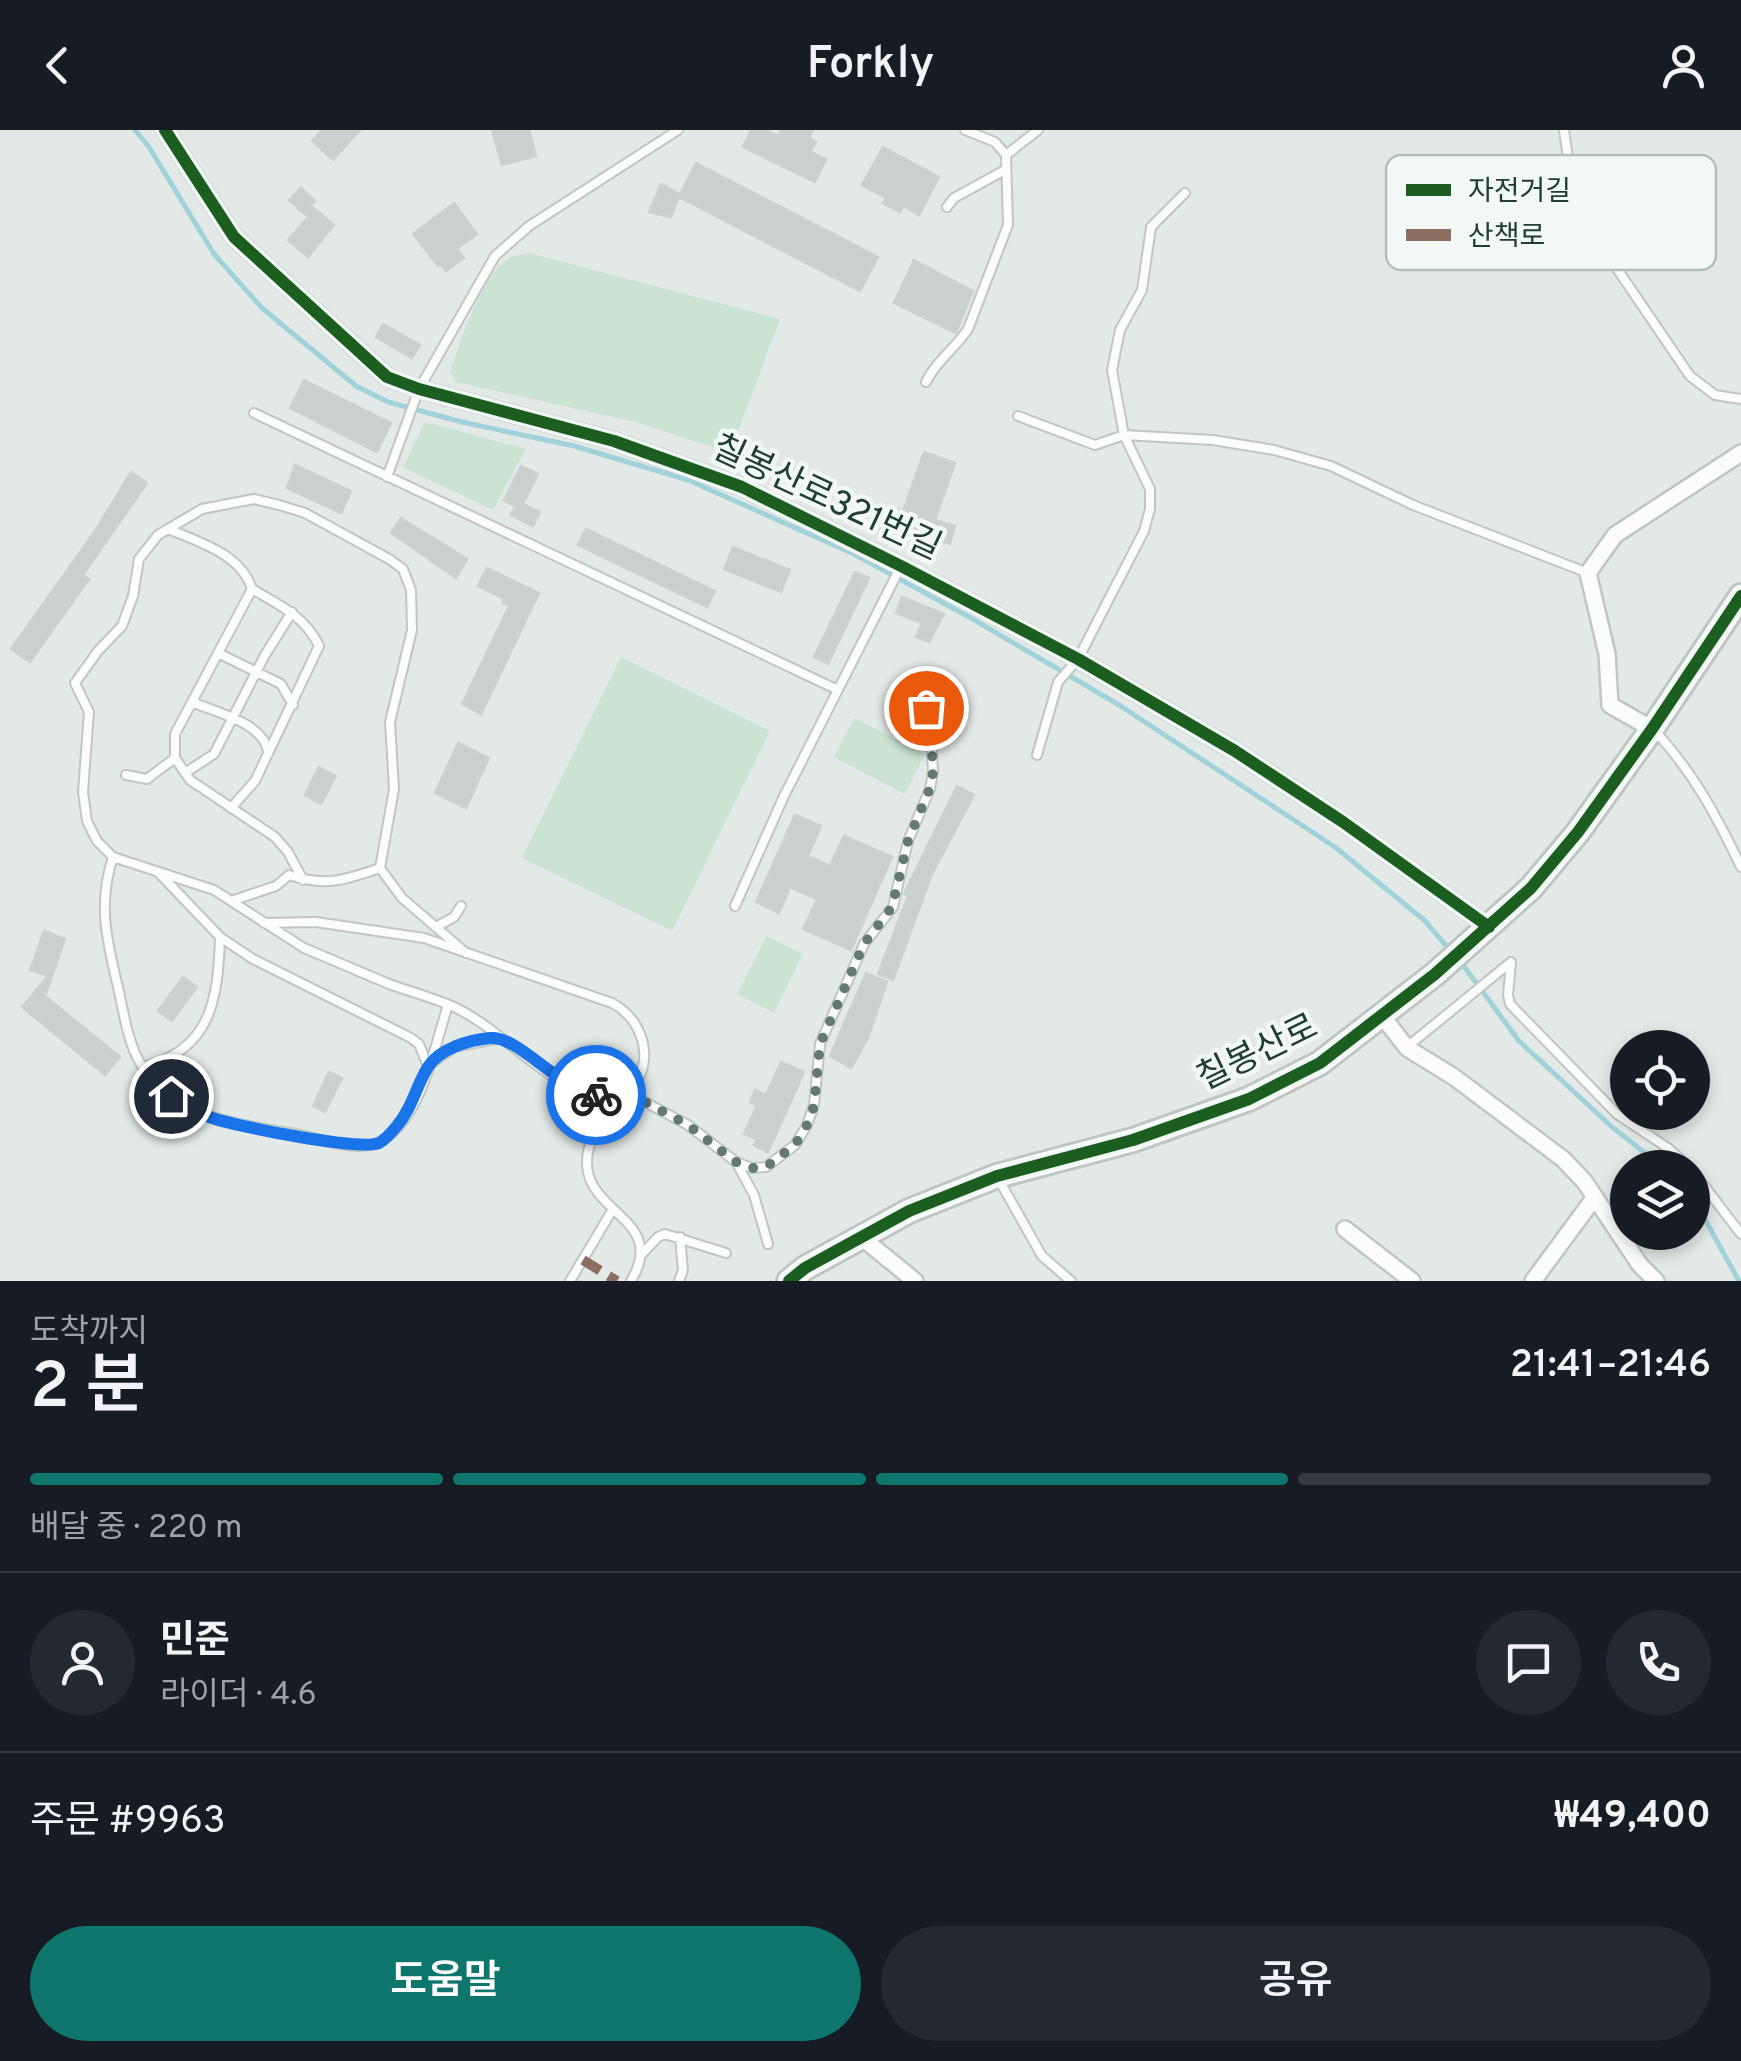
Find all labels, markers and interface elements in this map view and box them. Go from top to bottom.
text: Forkly [807,37,934,94]
icon: back [30,38,85,93]
icon: person [1656,38,1711,93]
legend [1386,155,1716,270]
text: 자전거길 [1468,175,1571,211]
text: 산책로 [1468,220,1545,256]
street label: 칠봉산로321번길 [704,427,948,571]
pin [884,666,969,751]
icon: bag [899,681,954,736]
street label: 칠봉산로 [1190,1006,1326,1102]
map controls [1610,1030,1710,1250]
button: locate [1610,1030,1710,1130]
courier [546,1045,646,1145]
pin [129,1054,214,1139]
icon: bike [569,1068,624,1123]
icon: home [144,1069,199,1124]
button: layers [1610,1150,1710,1250]
text: 도착까지 [30,1313,148,1353]
text: 21:41–21:46 [1510,1342,1711,1391]
text: 2 분 [30,1349,145,1431]
text: 배달 중 · 220 m [30,1509,242,1549]
button: person [30,1610,135,1715]
button: chat [1476,1610,1581,1715]
button: phone [1606,1610,1711,1715]
text: 민준 [160,1618,230,1667]
text: 라이더 · 4.6 [160,1676,317,1716]
text: ₩49,400 [1554,1793,1711,1842]
text: 주문 #9963 [30,1798,226,1847]
button: 도움말 [30,1926,861,2041]
button: 공유 [881,1926,1711,2041]

